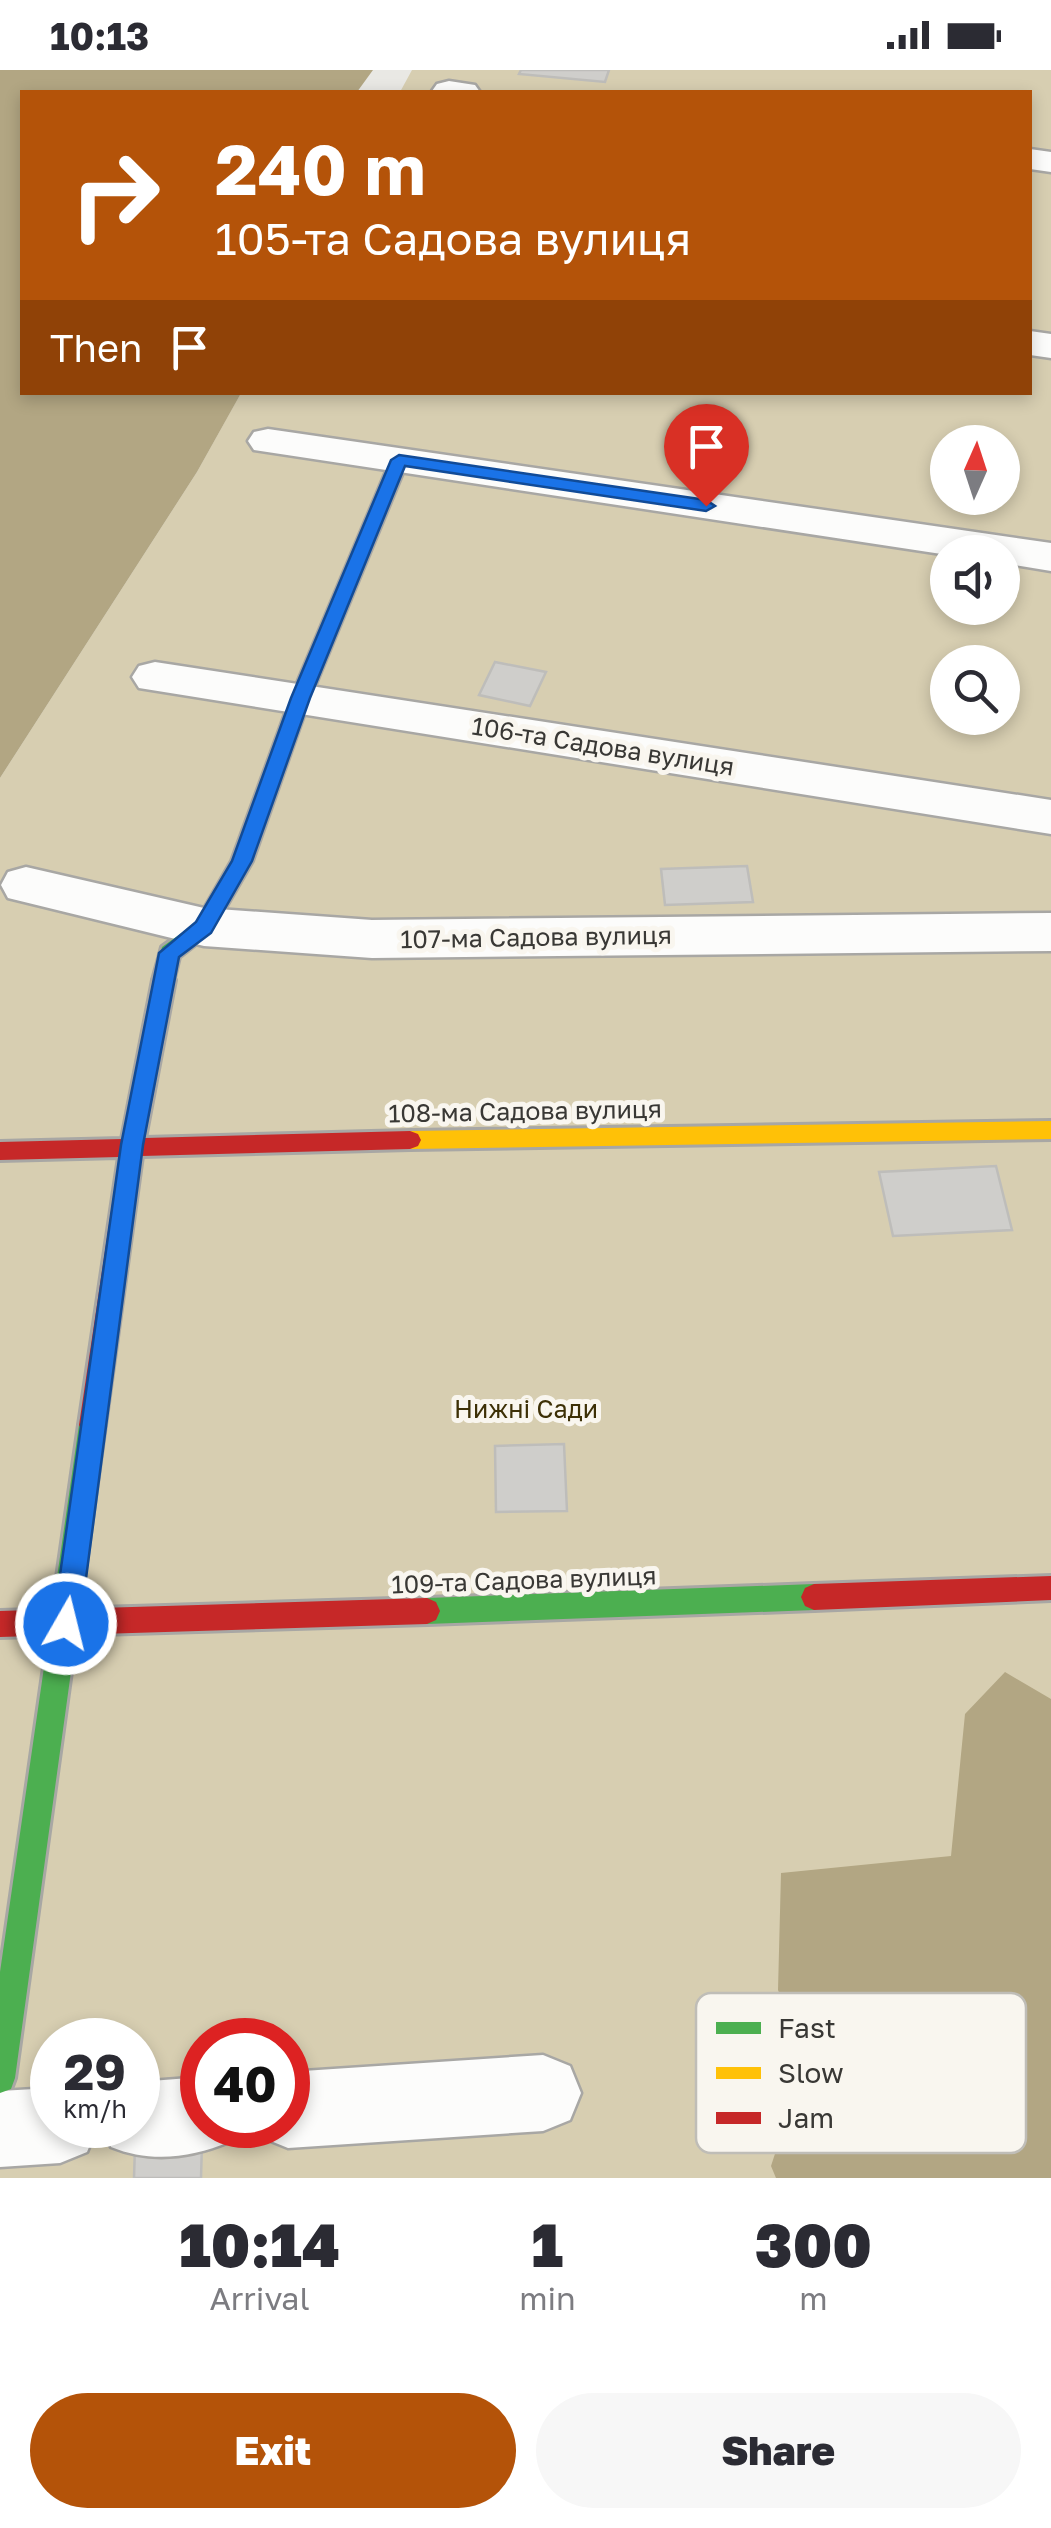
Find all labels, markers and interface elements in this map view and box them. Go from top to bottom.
text: 10:13 [50,13,149,58]
text: 240 m [215,126,426,210]
icon: right [50,130,180,260]
text: 105-та Садова вулиця [215,211,691,265]
icon: arrive [162,320,217,375]
text: Then [50,325,142,370]
pin [664,404,749,507]
icon: arrive [679,419,734,474]
north arrow [930,425,1020,515]
map controls [930,425,1020,735]
button: sound [930,535,1020,625]
button: search [930,645,1020,735]
street label: 106-та Садова вулиця [470,709,736,782]
street label: 107-ма Садова вулиця [400,919,672,954]
street label: 108-ма Садова вулиця [388,1093,662,1128]
park label: Нижні Сади [454,1393,598,1424]
street label: 109-та Садова вулиця [391,1559,657,1600]
position arrow [14,1572,118,1676]
legend [696,1993,1026,2153]
text: Fast [778,2011,836,2044]
speed limit sign: 40 [180,2018,310,2148]
text: 29 [64,2041,126,2101]
text: Slow [778,2056,844,2089]
text: km/h [63,2093,127,2124]
text: Jam [778,2101,834,2134]
text: 10:14 [179,2208,340,2280]
text: 1 [532,2208,563,2280]
text: 300 [755,2208,872,2280]
text: Arrival [209,2279,310,2317]
text: min [519,2279,576,2317]
text: m [799,2279,827,2317]
button: Exit [30,2393,516,2508]
button: Share [536,2393,1021,2508]

